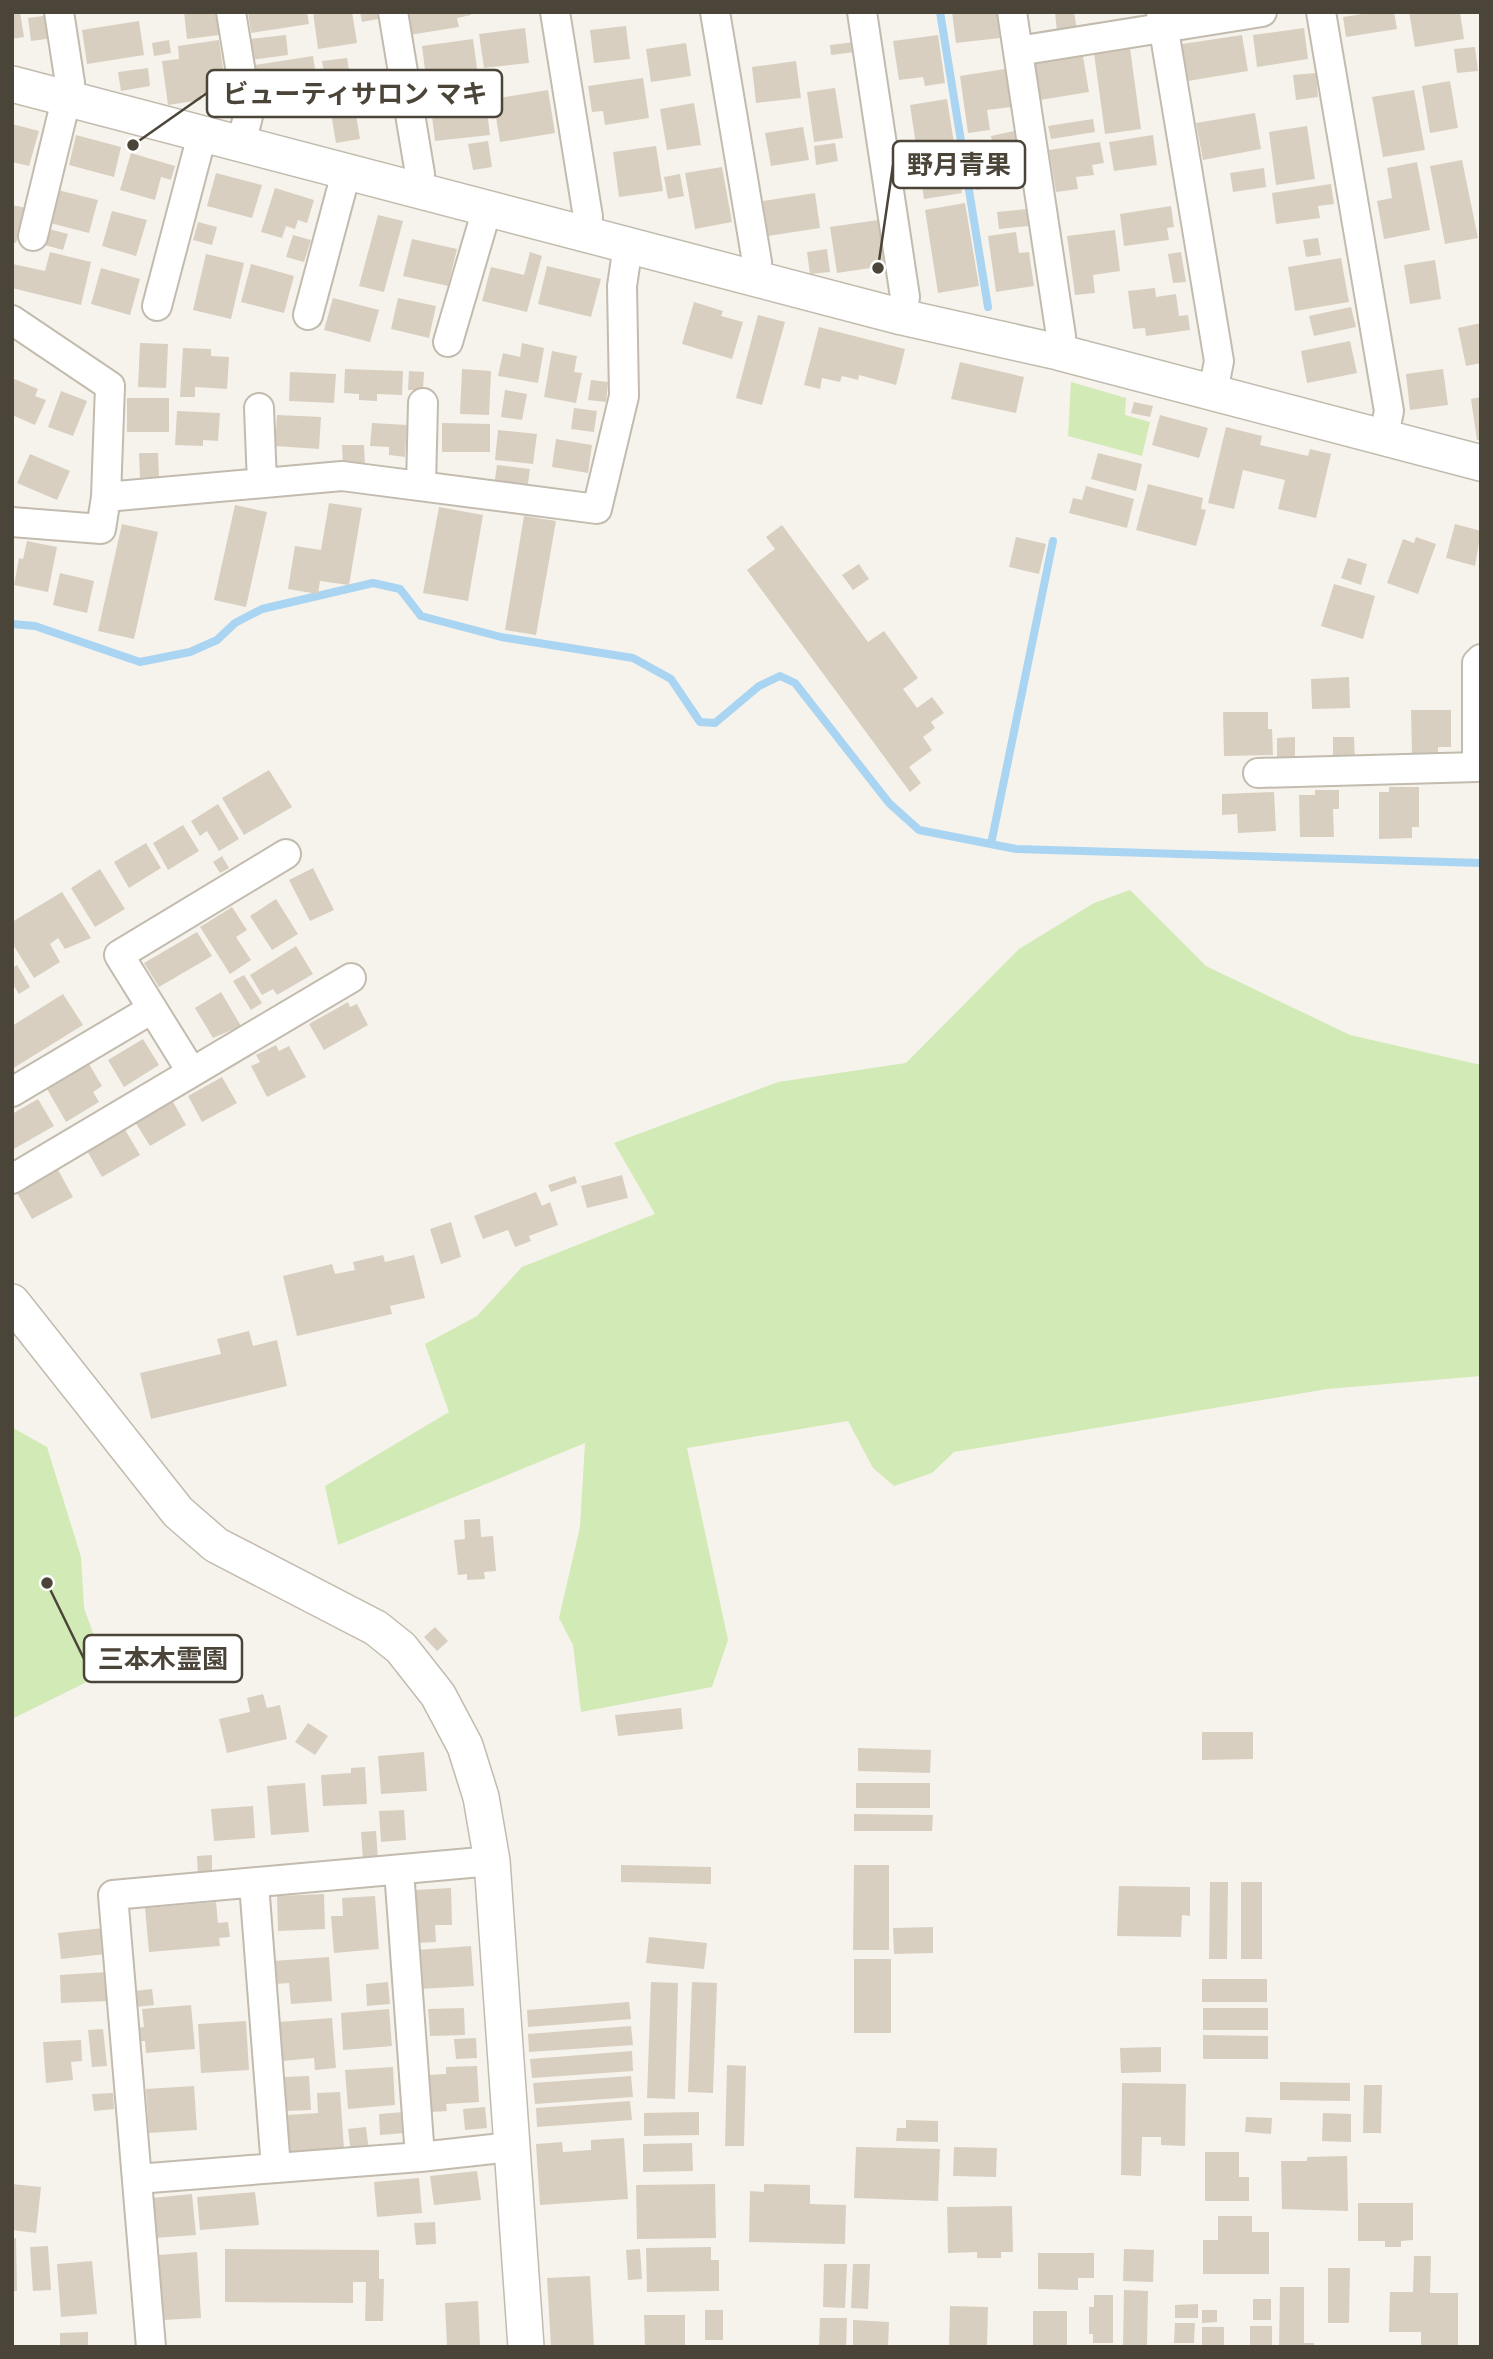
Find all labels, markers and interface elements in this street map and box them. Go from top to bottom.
callout: ビューティサロン マキ [207,70,502,117]
text: ビューティサロン マキ [222,77,488,110]
callout: 野月青果 [893,141,1025,188]
text: 野月青果 [907,148,1011,181]
callout: 三本木霊園 [84,1635,242,1682]
text: 三本木霊園 [98,1642,228,1675]

